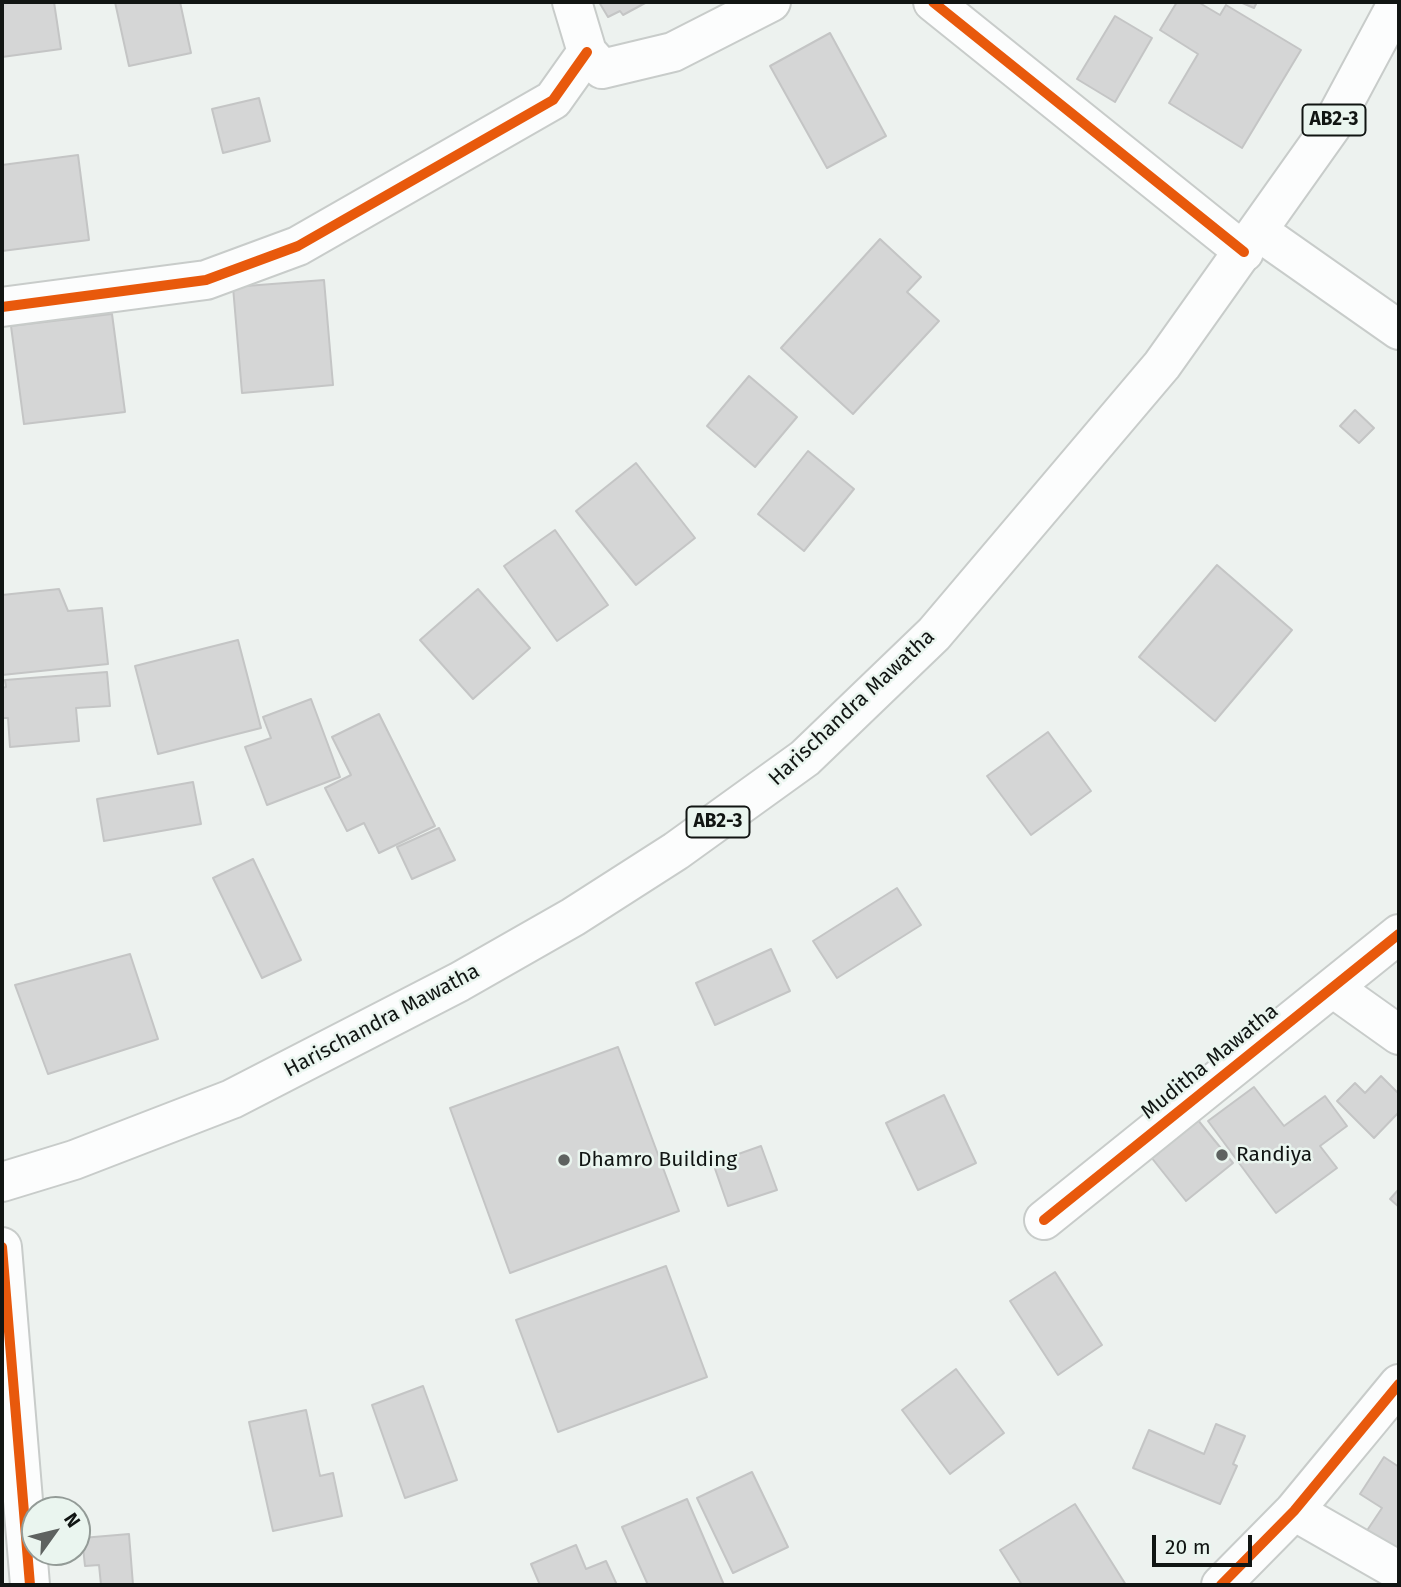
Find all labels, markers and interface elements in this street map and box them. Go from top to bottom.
road number: AB2-3 [1302,104,1366,136]
street label: Harischandra Mawatha [764,625,940,791]
road number: AB2-3 [686,806,750,838]
street label: Harischandra Mawatha [280,959,484,1083]
street label: Muditha Mawatha [1136,999,1284,1125]
place label: Randiya [1236,1142,1312,1168]
place label: Dhamro Building [578,1147,737,1173]
marker: Randiya [1214,1147,1230,1163]
marker: Dhamro Building [556,1152,572,1168]
north arrow [21,1496,91,1566]
text: N [59,1508,85,1532]
scale bar [1156,1520,1256,1564]
text: 20 m [1165,1534,1211,1560]

